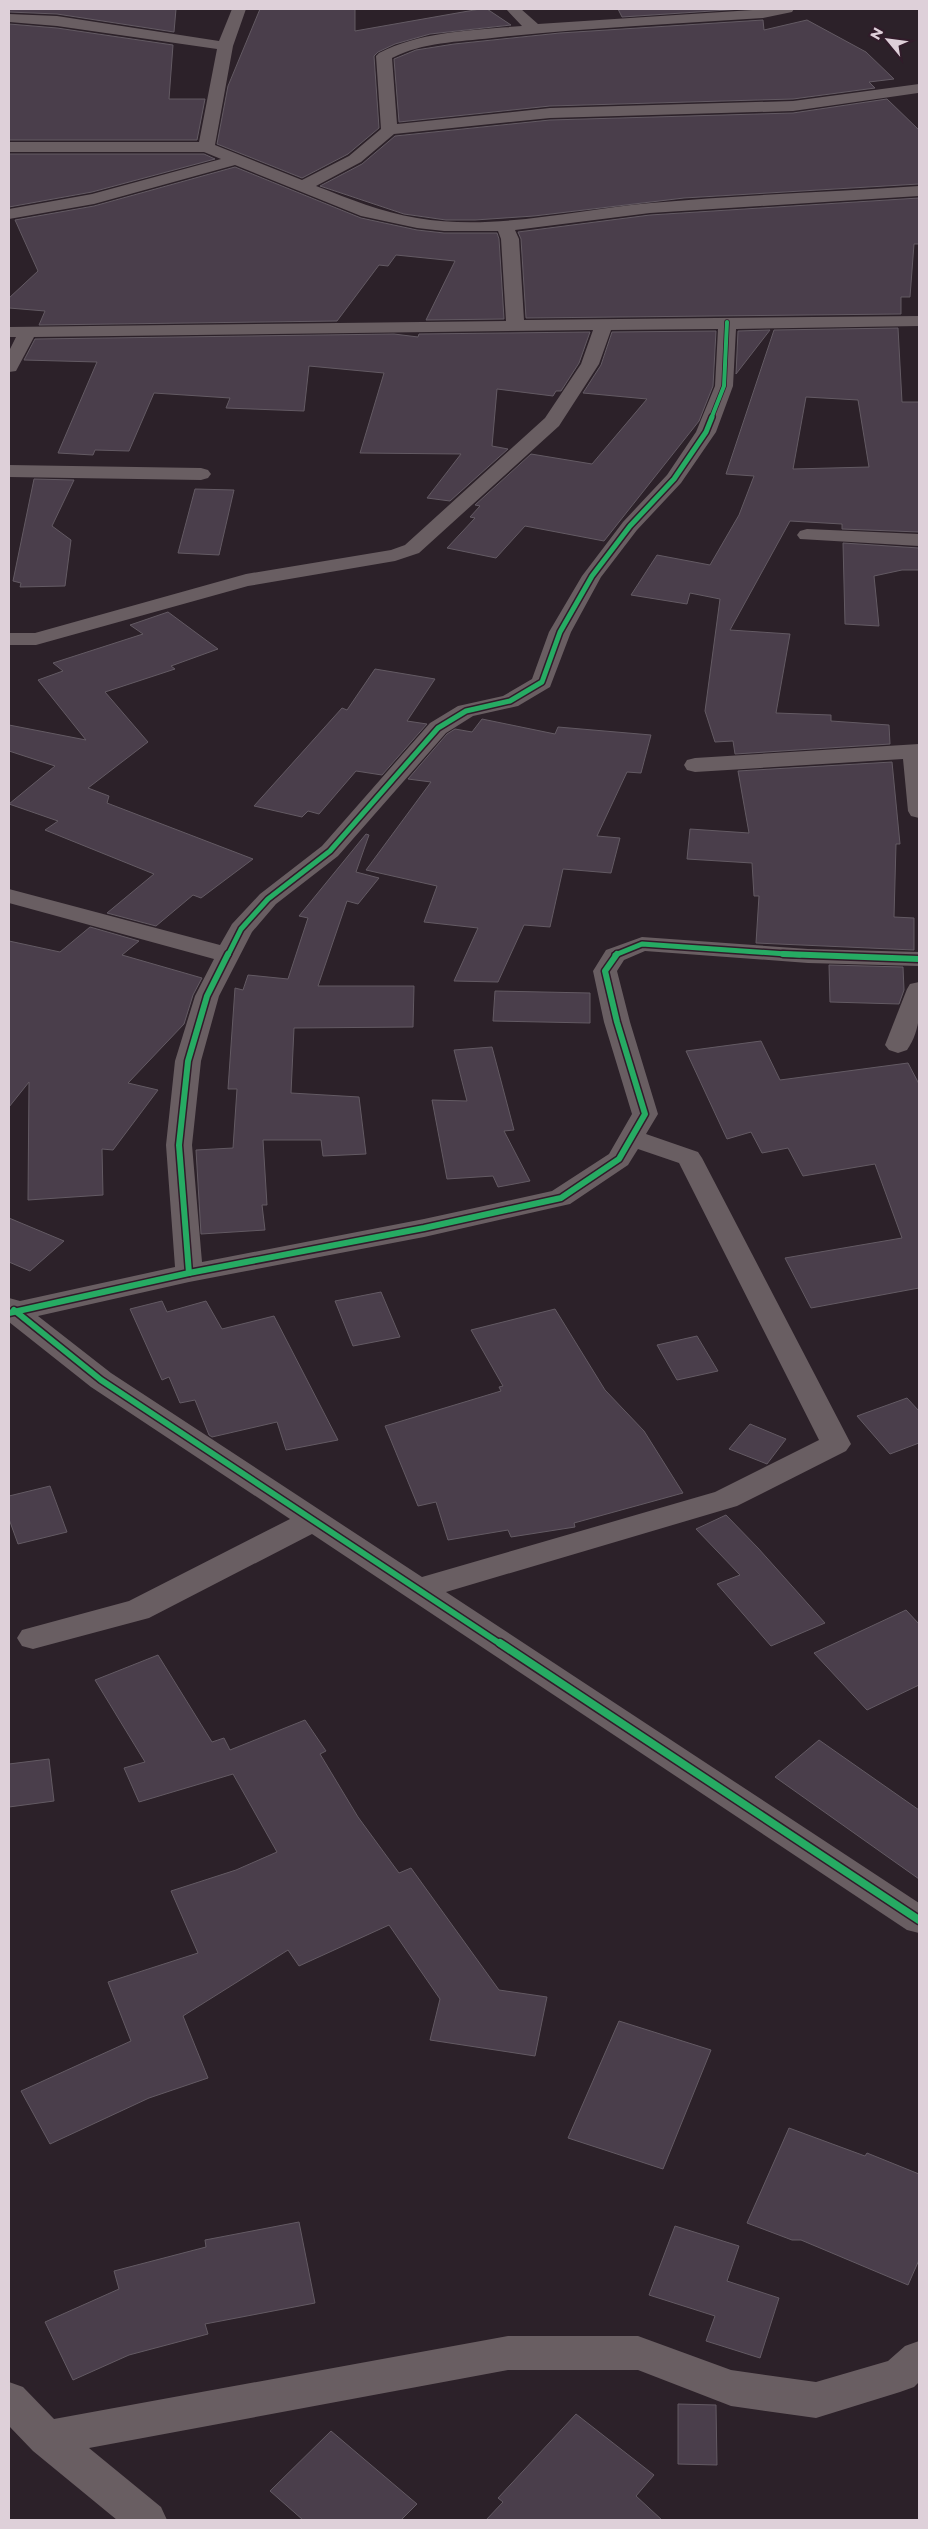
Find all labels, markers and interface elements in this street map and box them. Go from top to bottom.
north arrow [863,15,913,65]
text: N [866,24,887,43]

